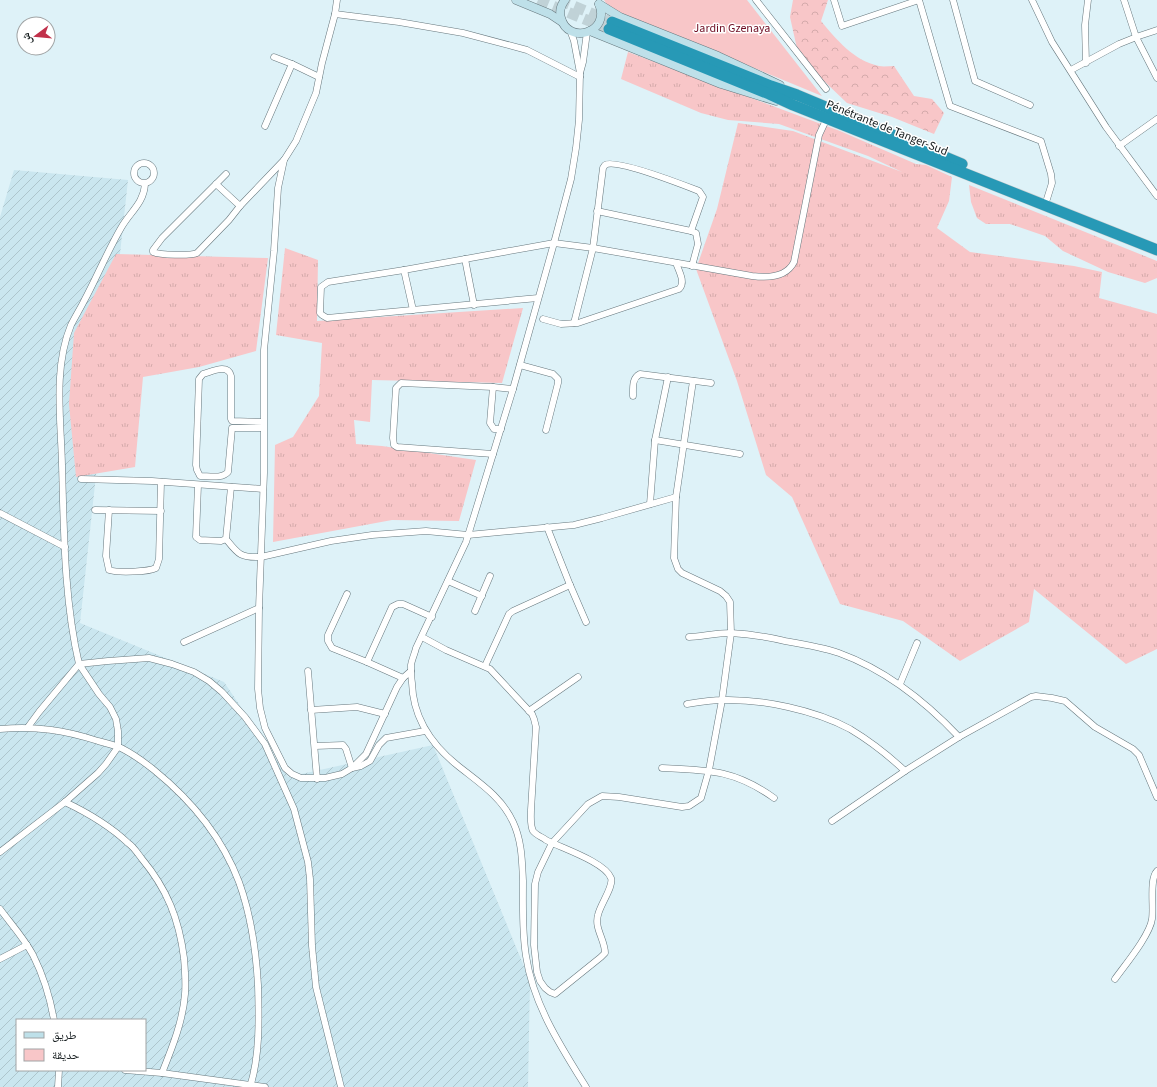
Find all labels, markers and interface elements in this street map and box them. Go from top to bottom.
north arrow [16,16,56,56]
park label: Jardin Gzenaya [694,20,770,37]
text: ش [18,31,36,46]
street label: Pénétrante de Tanger-Sud [824,96,950,160]
legend [16,1019,146,1071]
text: طريق [52,1027,77,1044]
text: حديقة [52,1047,80,1064]

